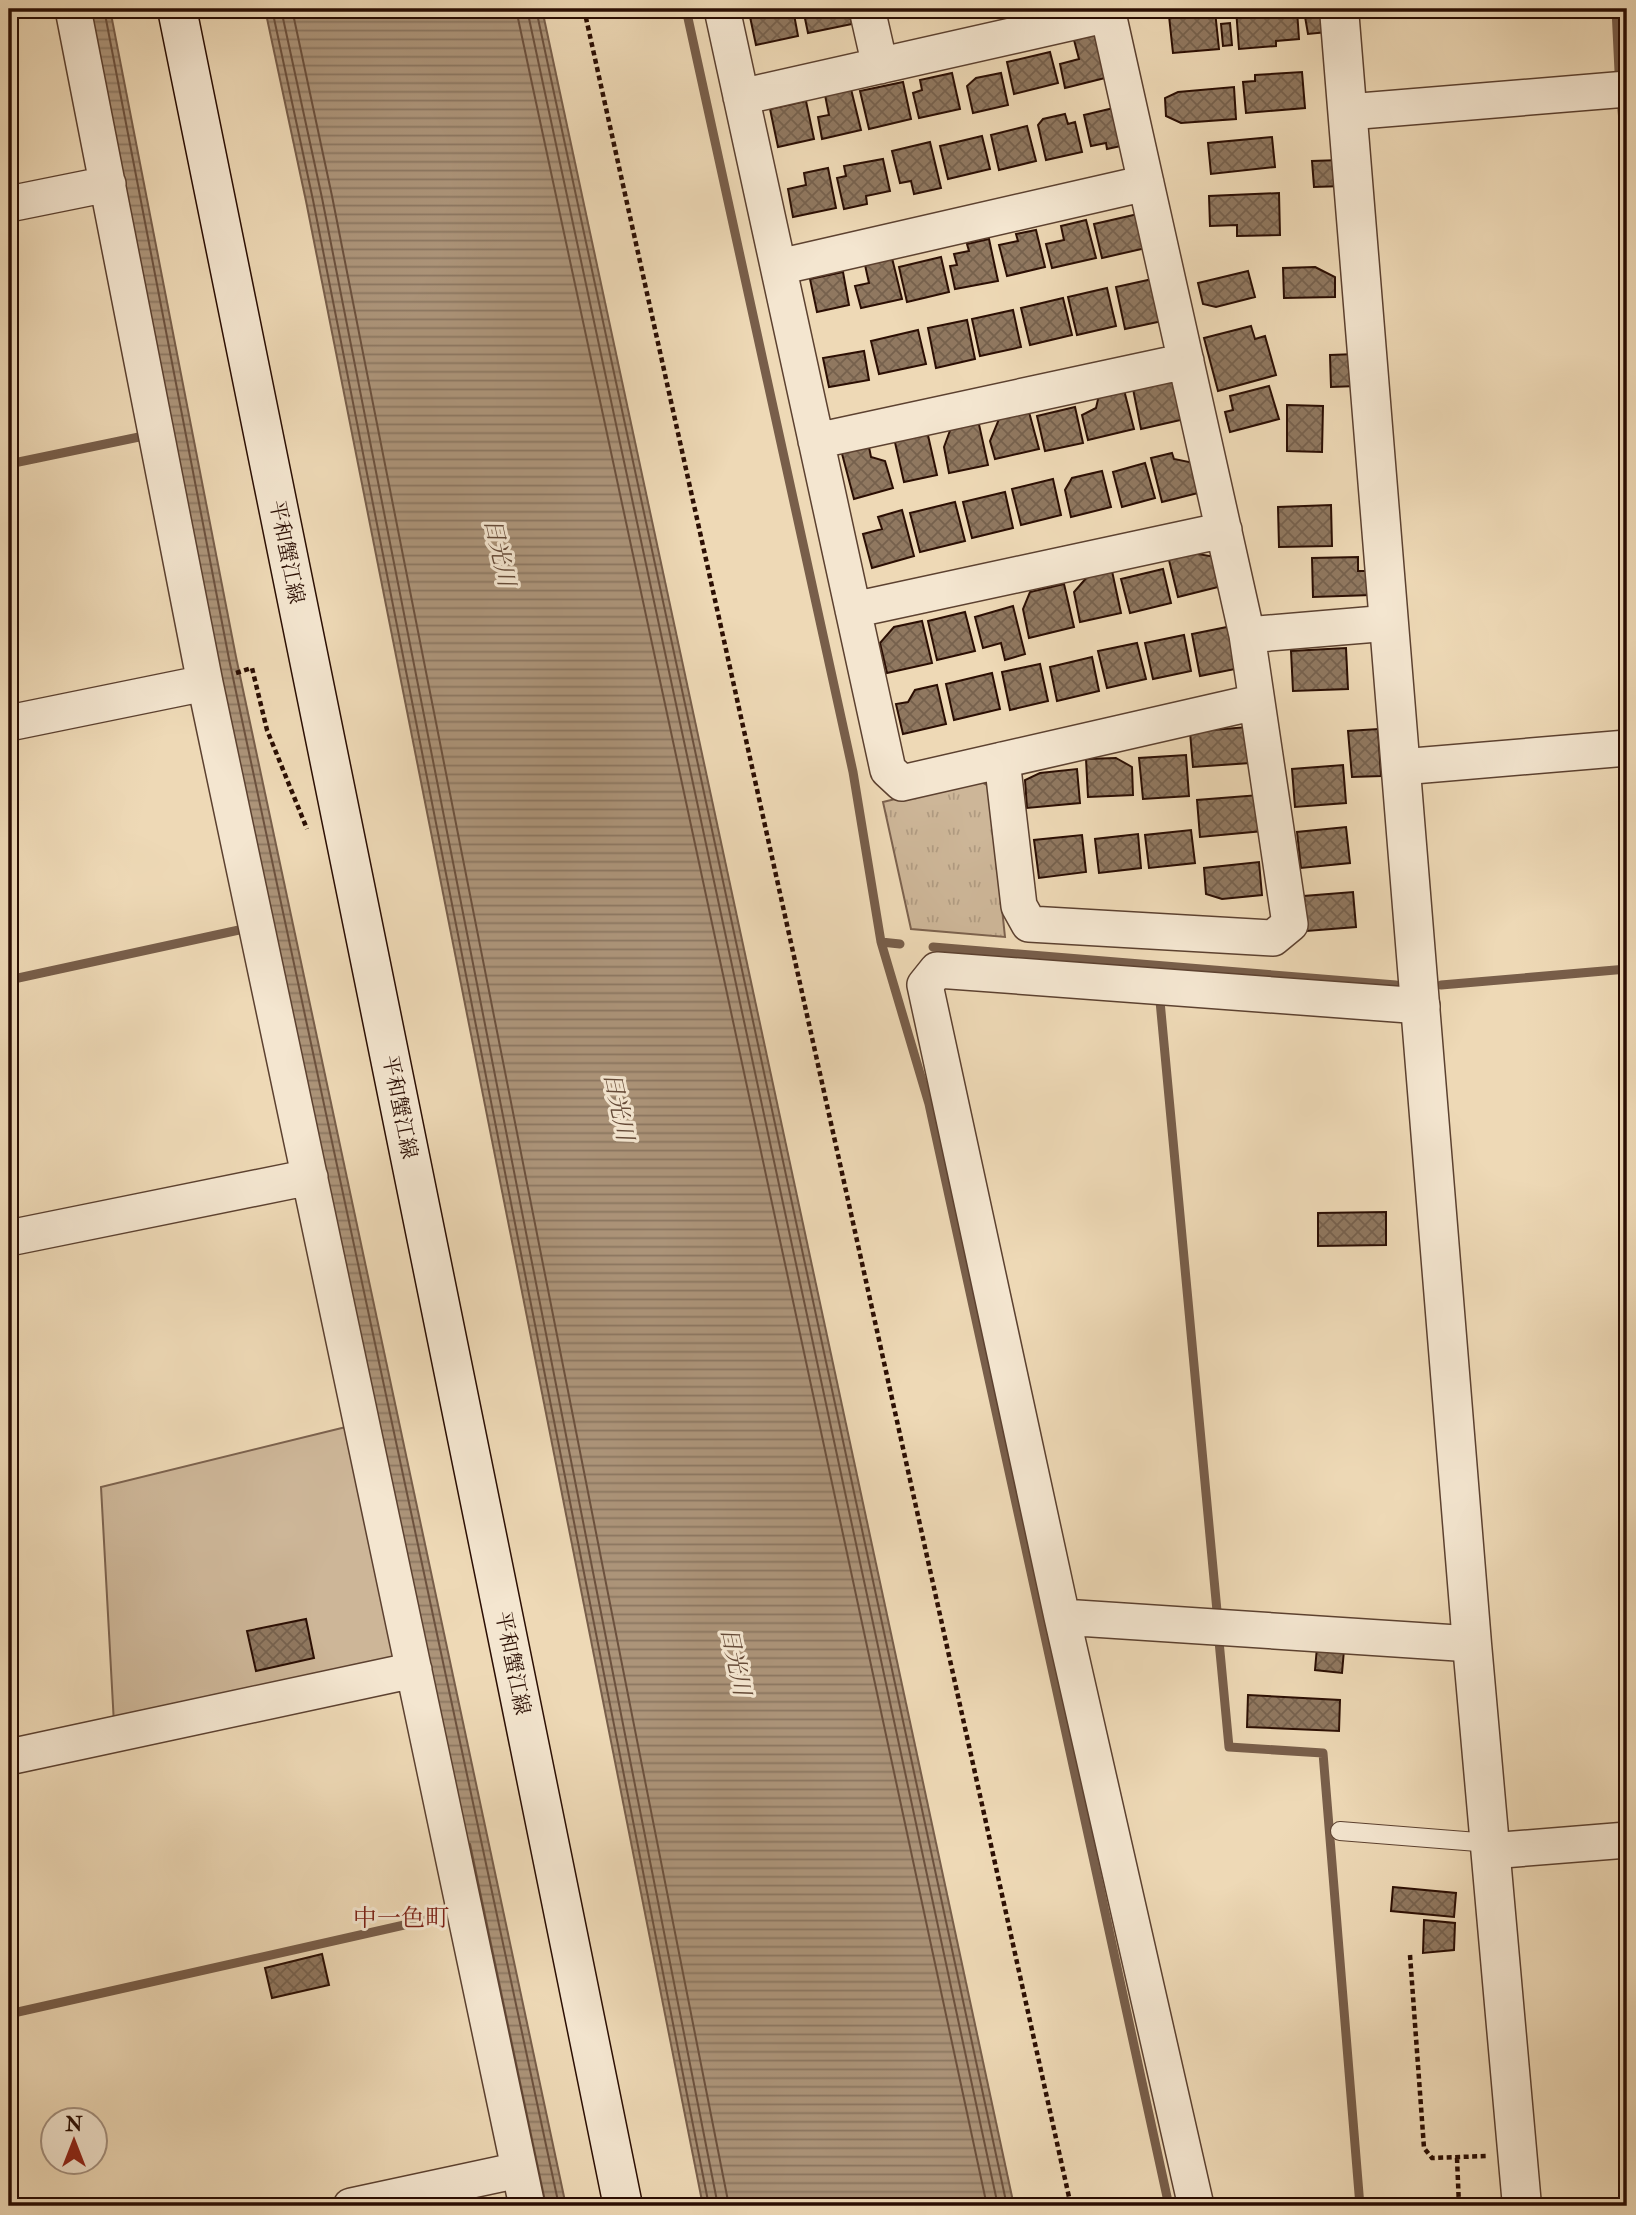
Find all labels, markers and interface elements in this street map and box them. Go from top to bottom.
street label: 平和蟹江線 [263,498,310,606]
water label: 日光川 [478,515,522,592]
street label: 平和蟹江線 [376,1053,423,1161]
water label: 日光川 [597,1069,640,1146]
street label: 平和蟹江線 [489,1609,536,1717]
water label: 日光川 [714,1624,757,1701]
district label: 中一色町 [353,1903,449,1934]
north arrow [38,2106,108,2176]
text: N [64,2113,83,2137]

